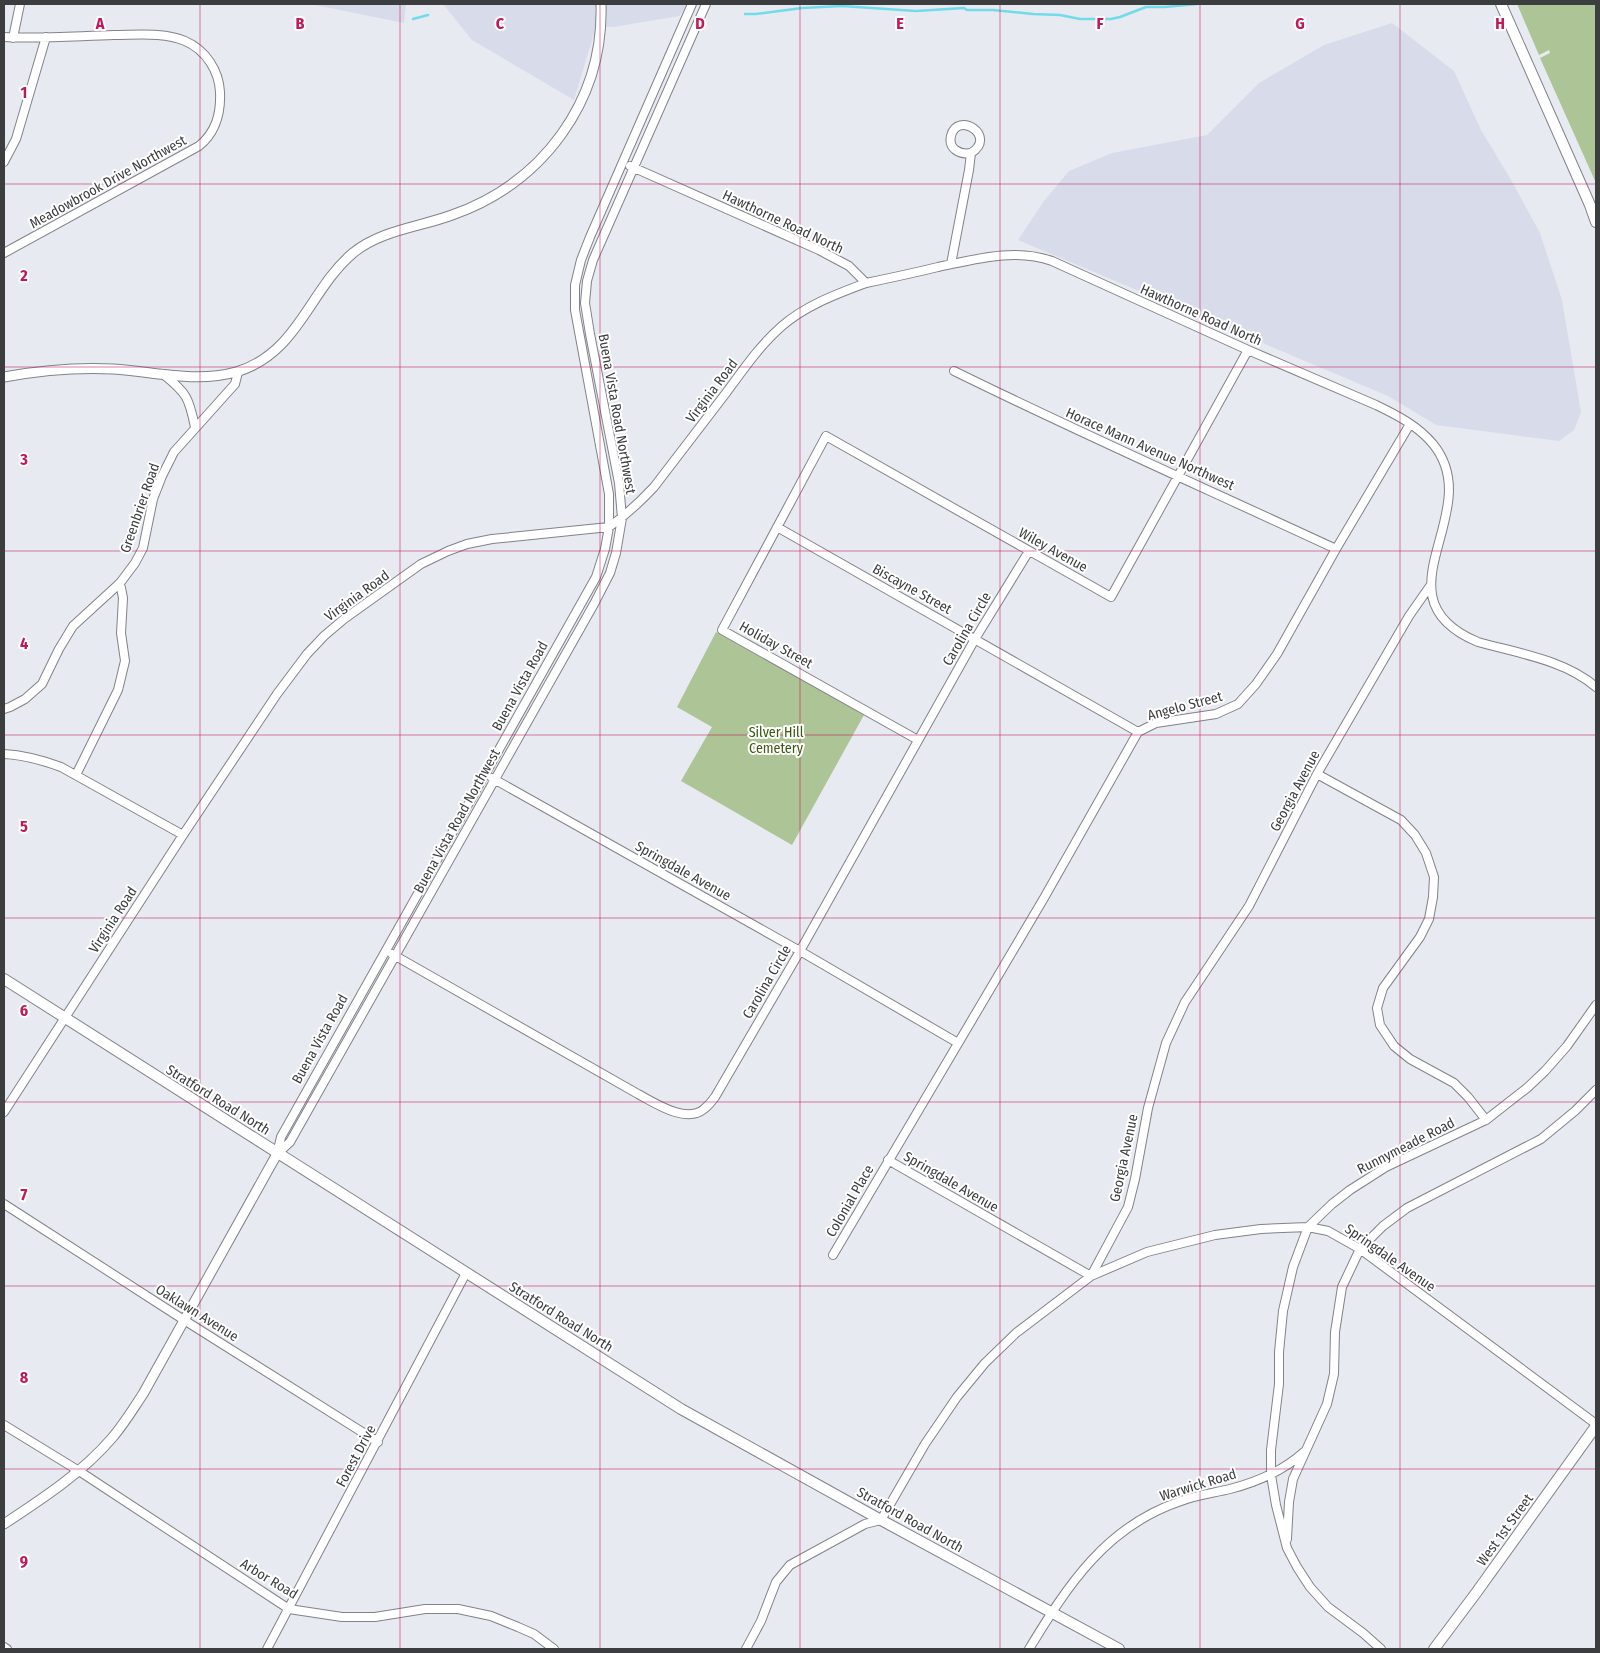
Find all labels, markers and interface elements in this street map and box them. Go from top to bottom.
text: A [95,14,105,33]
text: B [296,14,305,33]
text: C [496,14,505,33]
text: D [695,14,705,33]
text: E [896,14,904,33]
text: F [1096,14,1104,33]
text: G [1295,14,1305,33]
text: H [1495,14,1505,33]
text: 1 [21,83,27,102]
street label: Meadowbrook Drive Northwest [27,132,190,232]
street label: Hawthorne Road North [720,187,846,257]
text: 2 [19,266,28,285]
street label: Hawthorne Road North [1138,281,1264,349]
street label: Buena Vista Road Northwest [595,333,640,496]
street label: Virginia Road [682,356,742,426]
street label: Horace Mann Avenue Northwest [1063,404,1237,494]
text: 3 [19,450,28,469]
street label: Greenbrier Road [117,461,163,555]
street label: Wiley Avenue [1016,524,1090,576]
street label: Biscayne Street [869,560,955,618]
street label: Virginia Road [321,567,393,625]
street label: Carolina Circle [939,589,995,669]
street label: Holiday Street [736,618,816,672]
text: 4 [20,634,28,653]
street label: Buena Vista Road [488,638,552,734]
street label: Angelo Street [1146,688,1225,724]
park label: Silver Hill Cemetery [749,724,804,757]
street label: Buena Vista Road Northwest [410,746,504,896]
street label: Georgia Avenue [1267,748,1324,834]
text: 5 [20,817,28,836]
street label: Springdale Avenue [632,838,734,904]
street label: Virginia Road [85,884,141,956]
street label: Carolina Circle [739,942,795,1022]
street label: Buena Vista Road [288,991,352,1087]
text: 6 [20,1001,28,1020]
street label: Stratford Road North [163,1061,273,1139]
street label: Georgia Avenue [1106,1112,1142,1203]
street label: Runnymeade Road [1354,1114,1458,1178]
street label: Springdale Avenue [901,1148,1002,1216]
street label: Colonial Place [823,1162,877,1240]
text: 7 [21,1185,28,1204]
street label: Springdale Avenue [1341,1220,1439,1296]
street label: Stratford Road North [506,1278,616,1356]
street label: Oaklawn Avenue [152,1281,242,1345]
text: 8 [20,1368,29,1387]
street label: Forest Drive [333,1422,379,1490]
street label: Warwick Road [1158,1465,1238,1505]
street label: Stratford Road North [854,1484,966,1556]
street label: West 1st Street [1473,1490,1537,1569]
text: 9 [20,1552,28,1571]
street label: Arbor Road [237,1555,301,1603]

